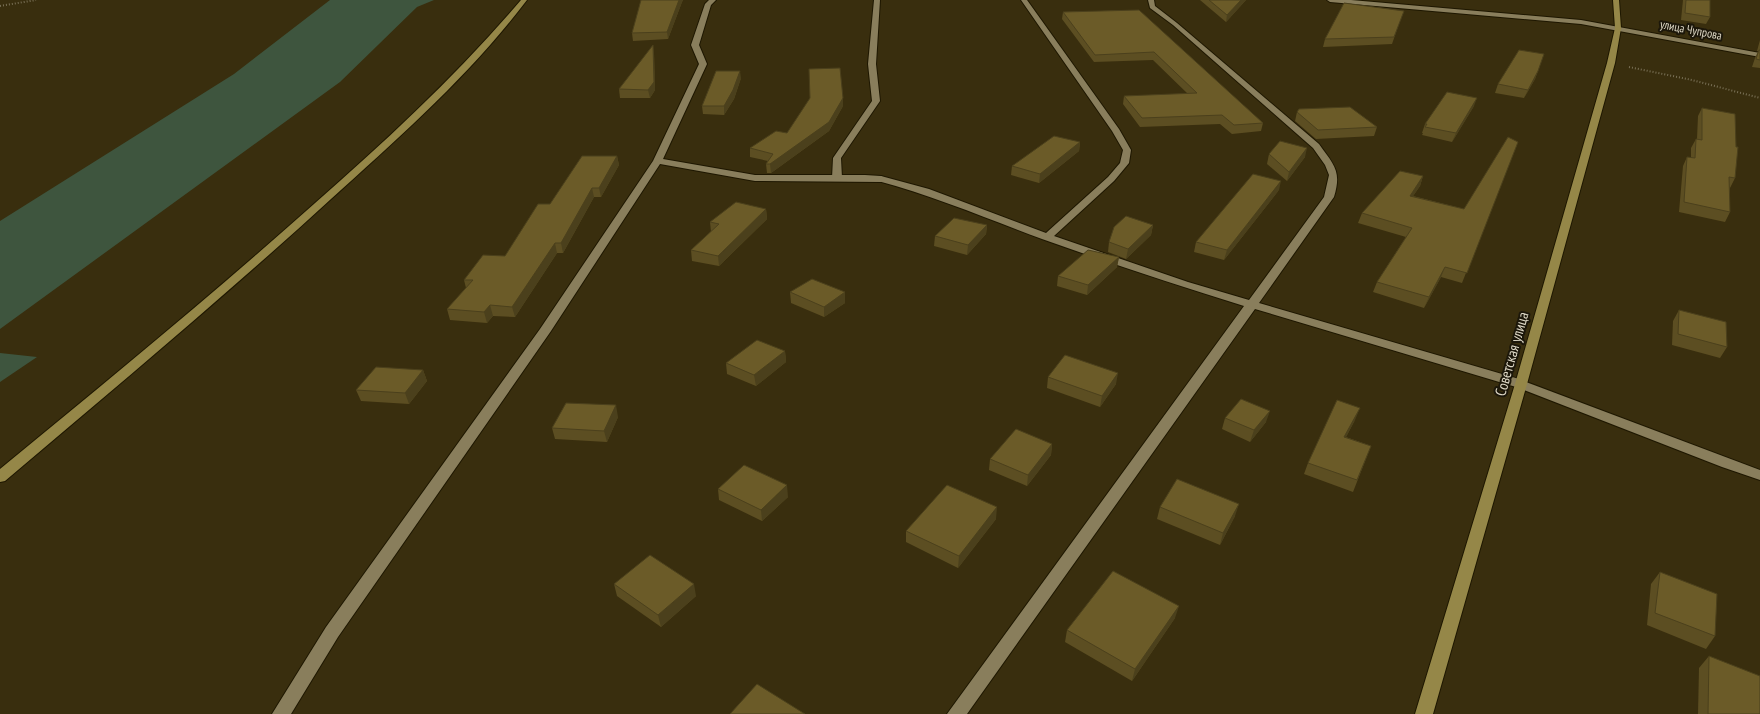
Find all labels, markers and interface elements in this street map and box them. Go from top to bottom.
street label: улица Чупрова [1659,16,1723,43]
street label: Советская улица [1490,310,1533,398]

